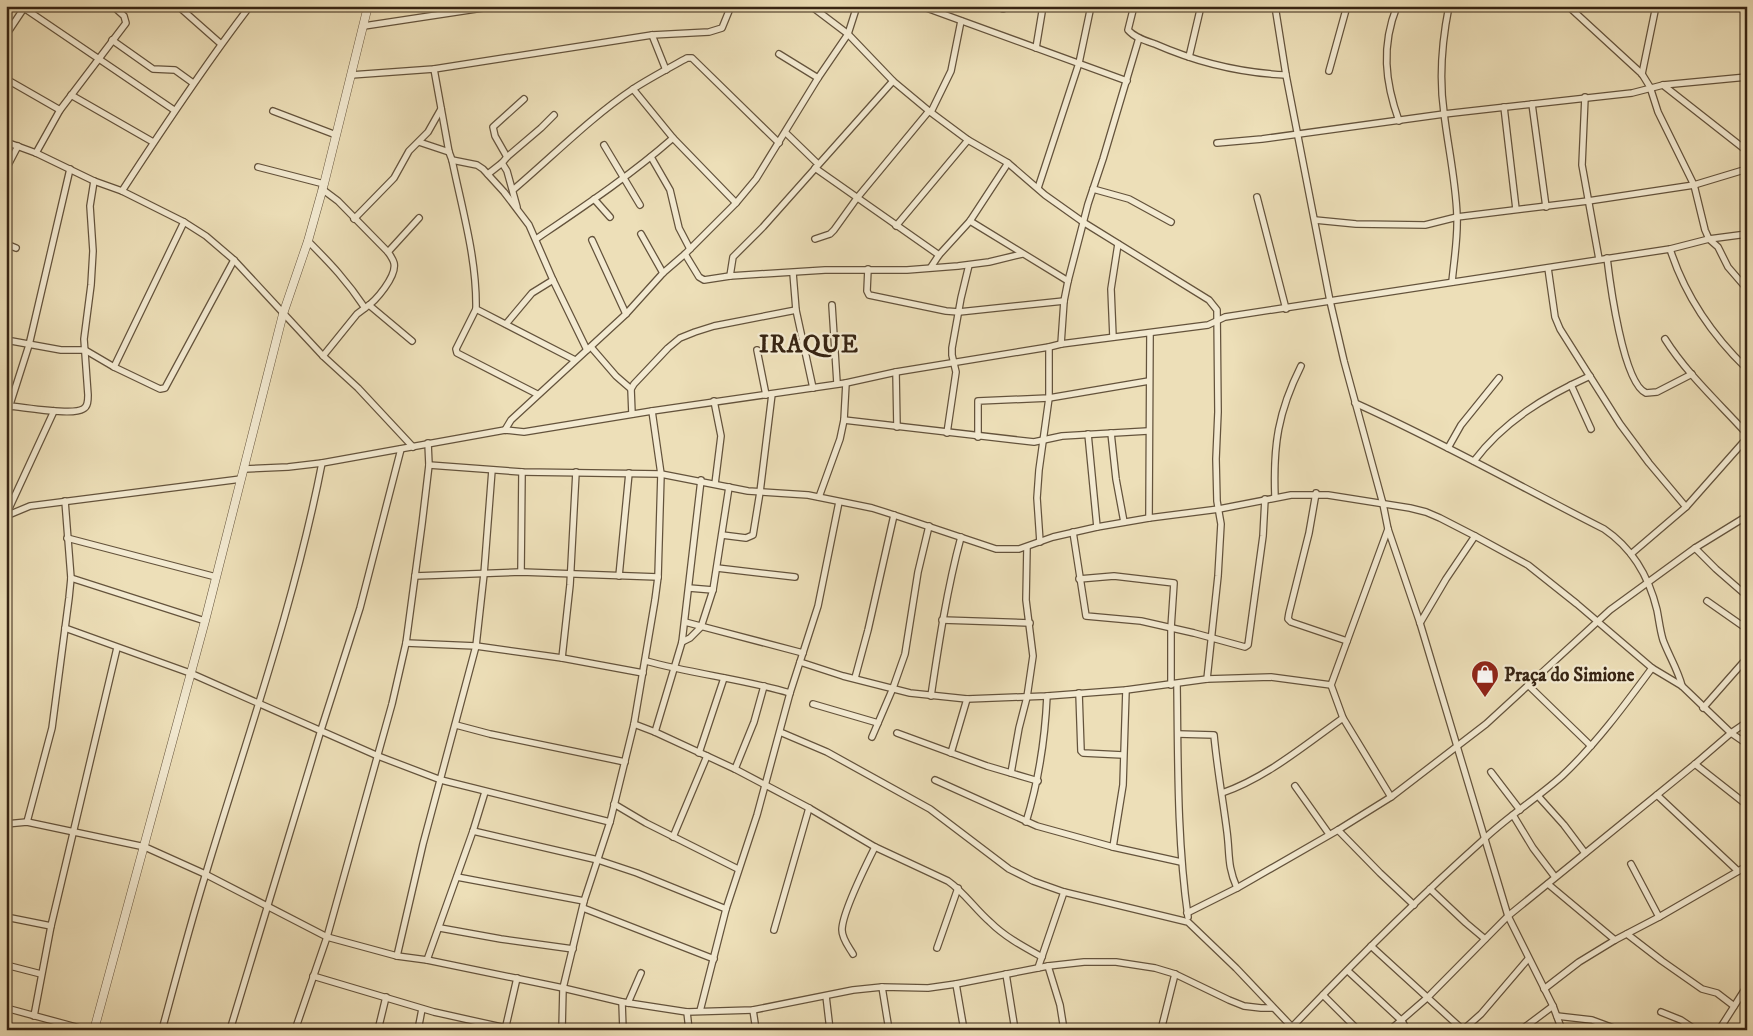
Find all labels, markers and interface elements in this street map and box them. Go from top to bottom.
district label: IRAQUE [759,330,859,360]
shop icon: Praça do Simione [1470,659,1500,698]
place label: Praça do Simione [1504,664,1634,687]

